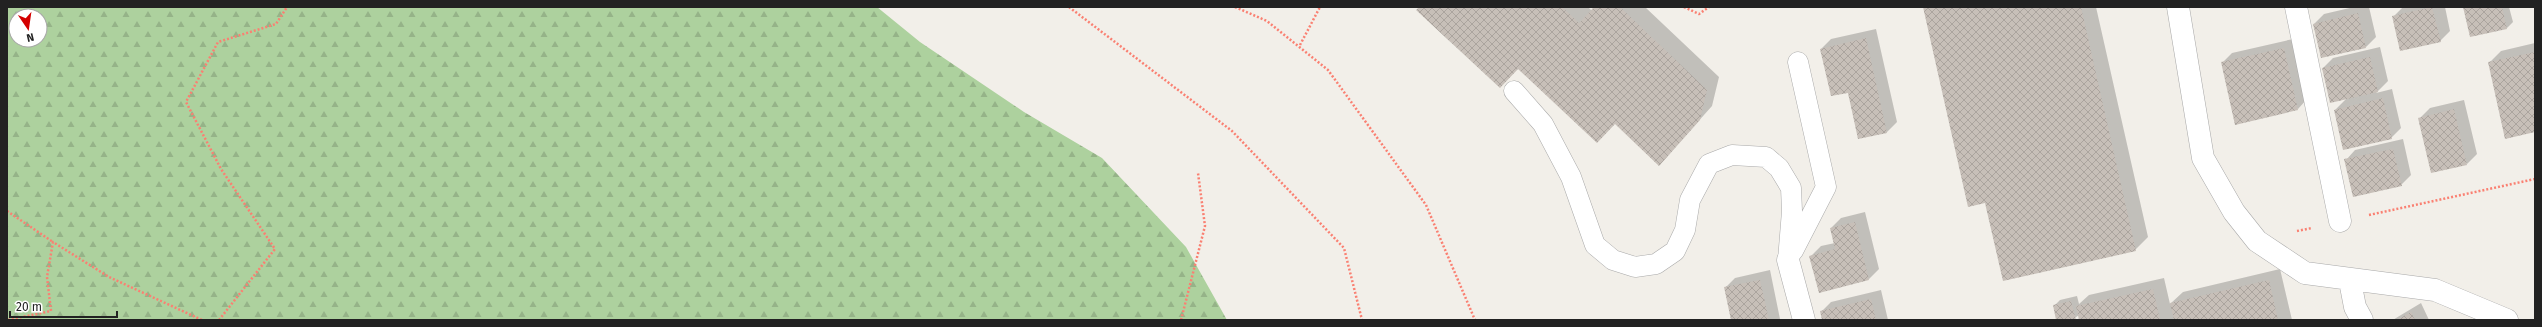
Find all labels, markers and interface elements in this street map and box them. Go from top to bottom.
north arrow [8,8,48,48]
text: N [25,30,35,44]
scale bar [10,293,117,319]
text: 20 m [16,300,42,314]

